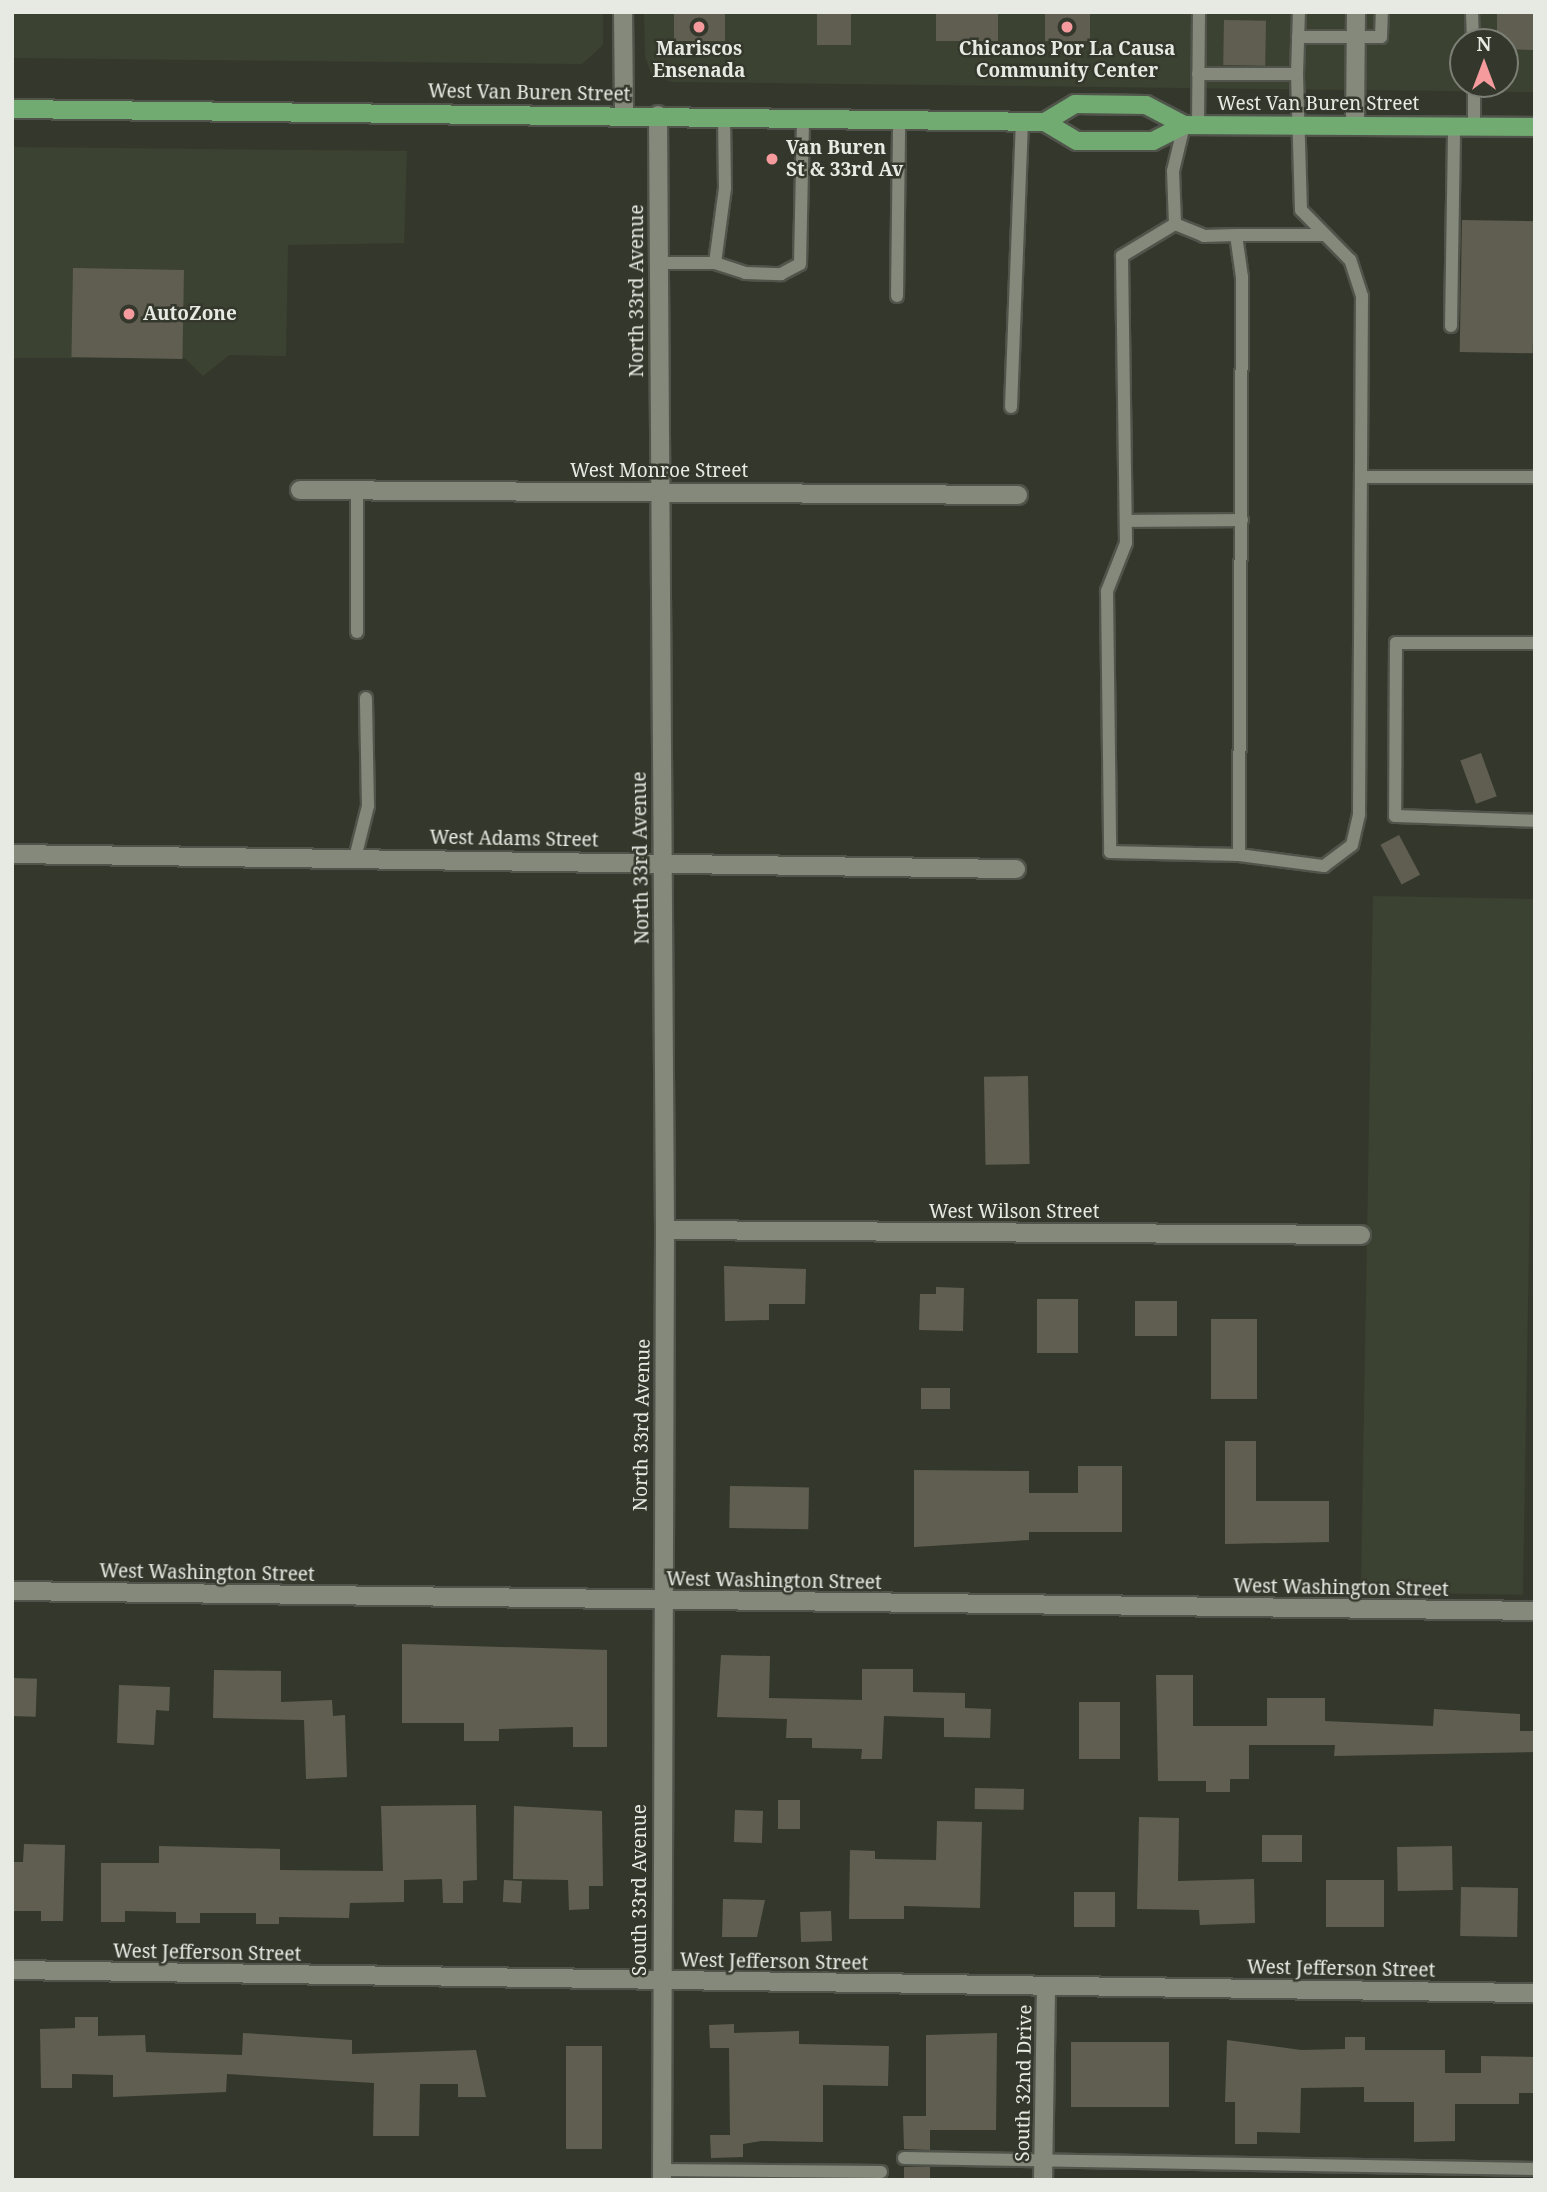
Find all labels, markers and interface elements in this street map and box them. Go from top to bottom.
marker: Mariscos Ensenada [691,19,707,35]
marker: Chicanos Por La Causa Community Center [1059,19,1075,35]
north arrow [1449,28,1519,98]
text: N [1477,31,1491,57]
place label: Mariscos Ensenada [653,38,745,82]
place label: Chicanos Por La Causa Community Center [959,38,1175,82]
street label: West Van Buren Street [428,80,630,106]
street label: West Van Buren Street [1217,93,1419,115]
place label: Van Buren St & 33rd Av [786,137,903,181]
marker: Van Buren St & 33rd Av [764,151,780,167]
street label: North 33rd Avenue [626,205,648,377]
place label: AutoZone [143,303,237,325]
marker: AutoZone [121,306,137,322]
street label: West Monroe Street [570,460,748,482]
street label: North 33rd Avenue [628,771,654,945]
street label: West Adams Street [429,826,599,852]
street label: West Wilson Street [929,1201,1099,1223]
street label: North 33rd Avenue [629,1338,655,1512]
street label: West Washington Street [99,1560,315,1586]
street label: West Washington Street [666,1568,882,1594]
street label: West Washington Street [1233,1575,1449,1601]
street label: South 33rd Avenue [629,1804,651,1976]
street label: West Jefferson Street [113,1940,301,1966]
street label: West Jefferson Street [680,1949,868,1975]
street label: West Jefferson Street [1247,1956,1435,1982]
street label: South 32nd Drive [1011,2004,1037,2162]

